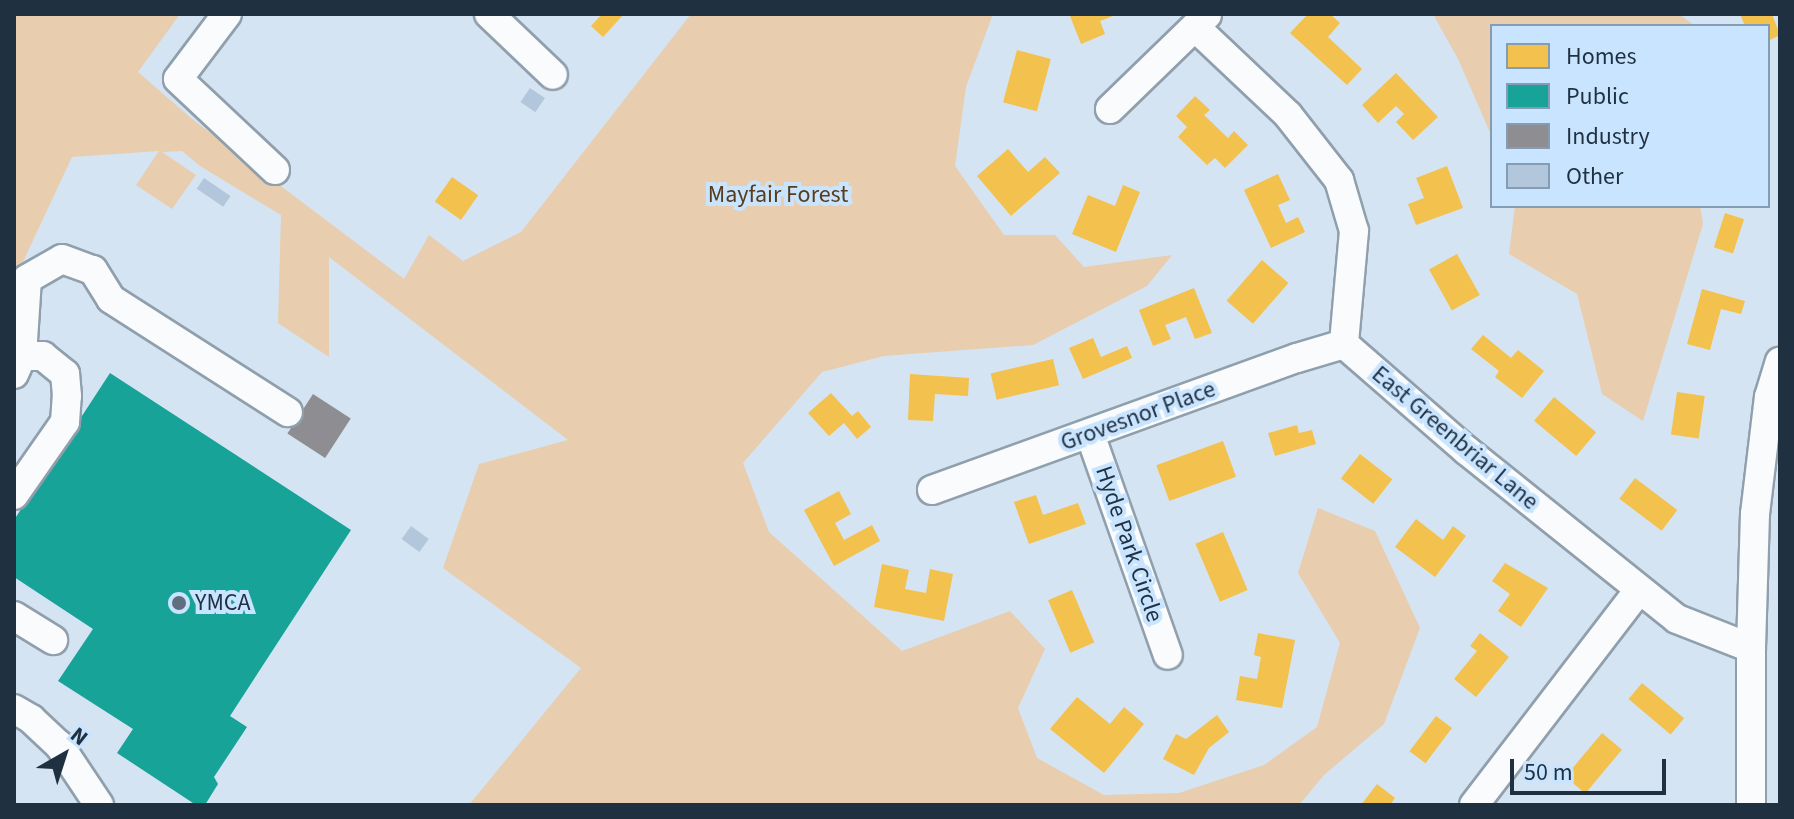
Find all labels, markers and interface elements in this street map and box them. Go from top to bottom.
legend [1490,24,1770,208]
text: Homes [1566,39,1637,74]
text: Public [1566,79,1629,114]
text: Industry [1566,119,1650,154]
text: Other [1566,159,1623,194]
park label: Mayfair Forest [708,181,848,209]
street label: East Greenbriar Lane [1366,360,1544,516]
street label: Grovesnor Place [1057,375,1219,457]
street label: Hyde Park Circle [1089,462,1169,626]
place label: YMCA [195,589,251,617]
marker: YMCA [170,594,188,612]
north arrow [24,715,104,795]
text: N [63,719,95,753]
scale bar [1514,743,1670,793]
text: 50 m [1524,755,1573,790]

